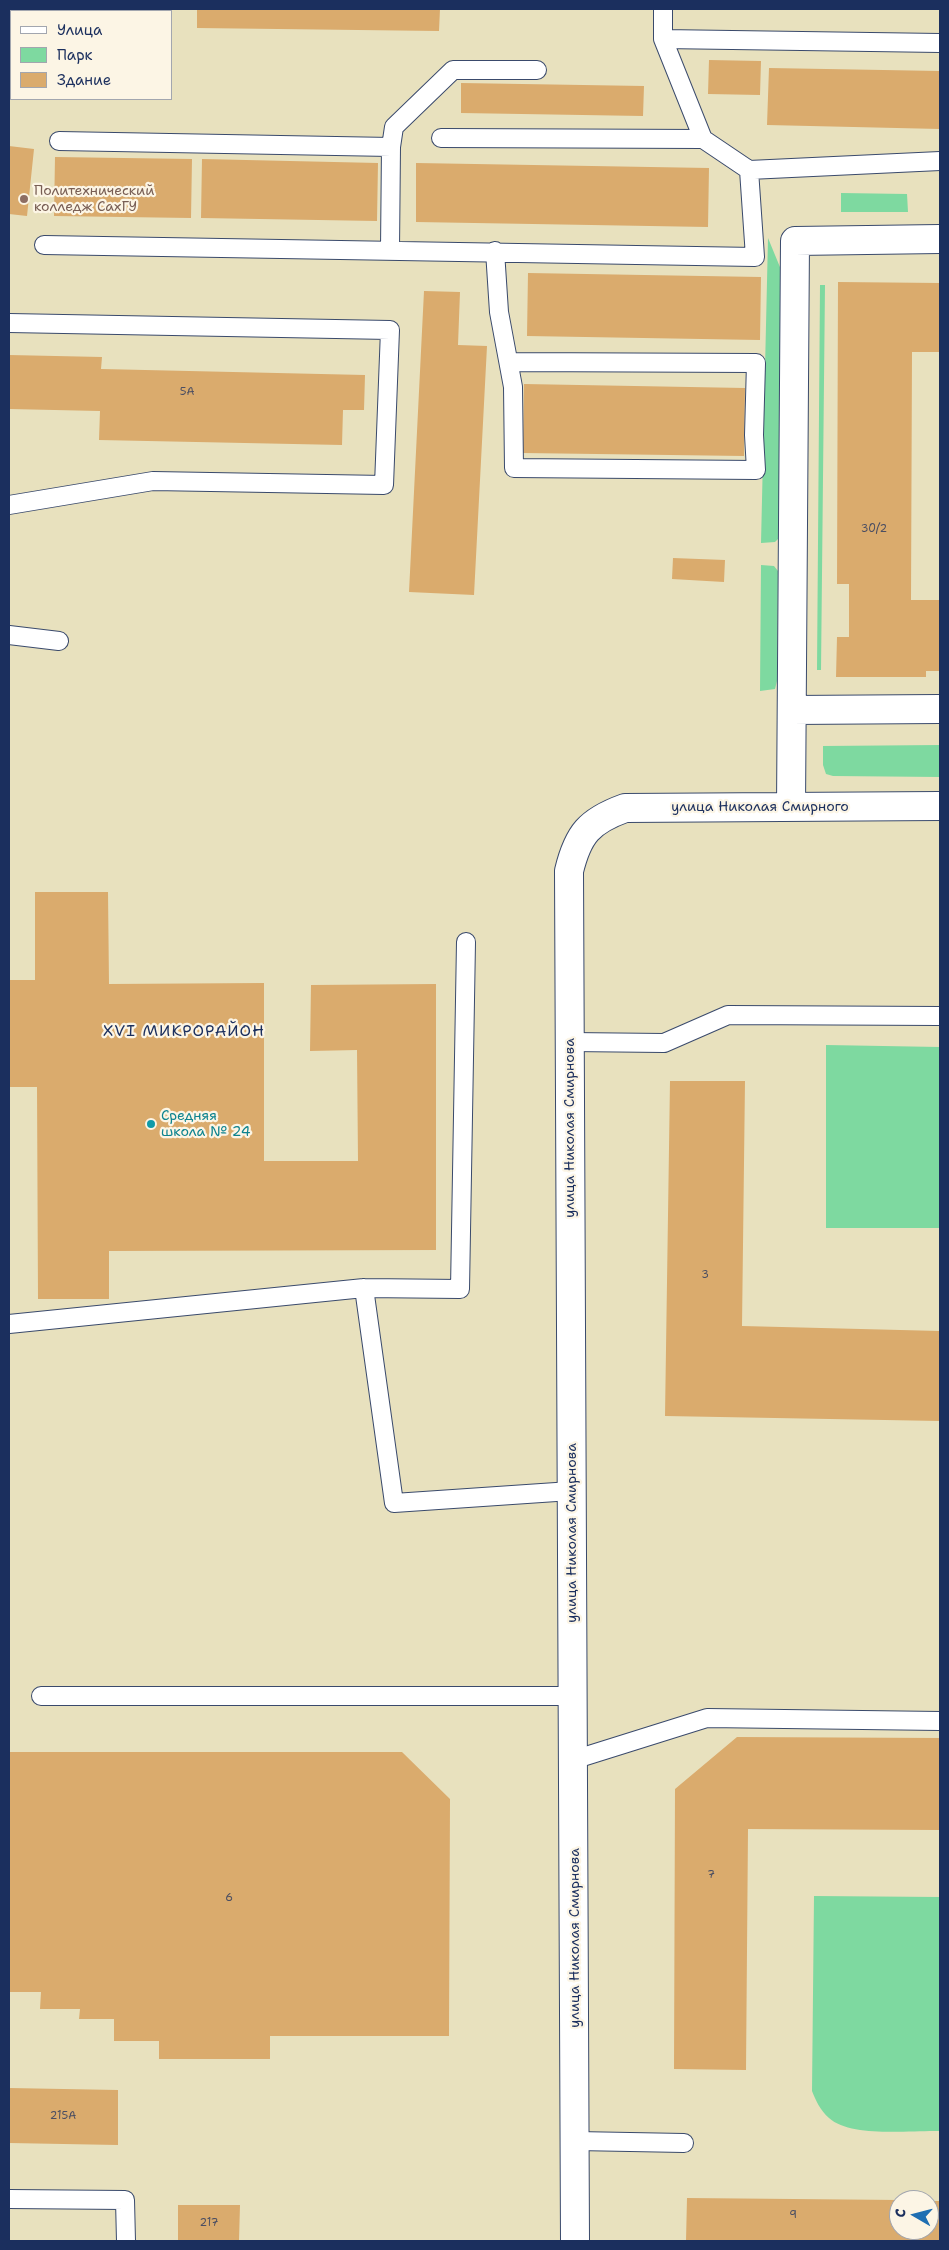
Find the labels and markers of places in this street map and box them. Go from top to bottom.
place label: Политехнический колледж СахГУ [34,183,154,216]
marker: Политехнический колледж СахГУ [18,193,30,205]
place label: Средняя школа № 24 [161,1108,250,1140]
marker: Средняя школа № 24 [145,1118,157,1130]

